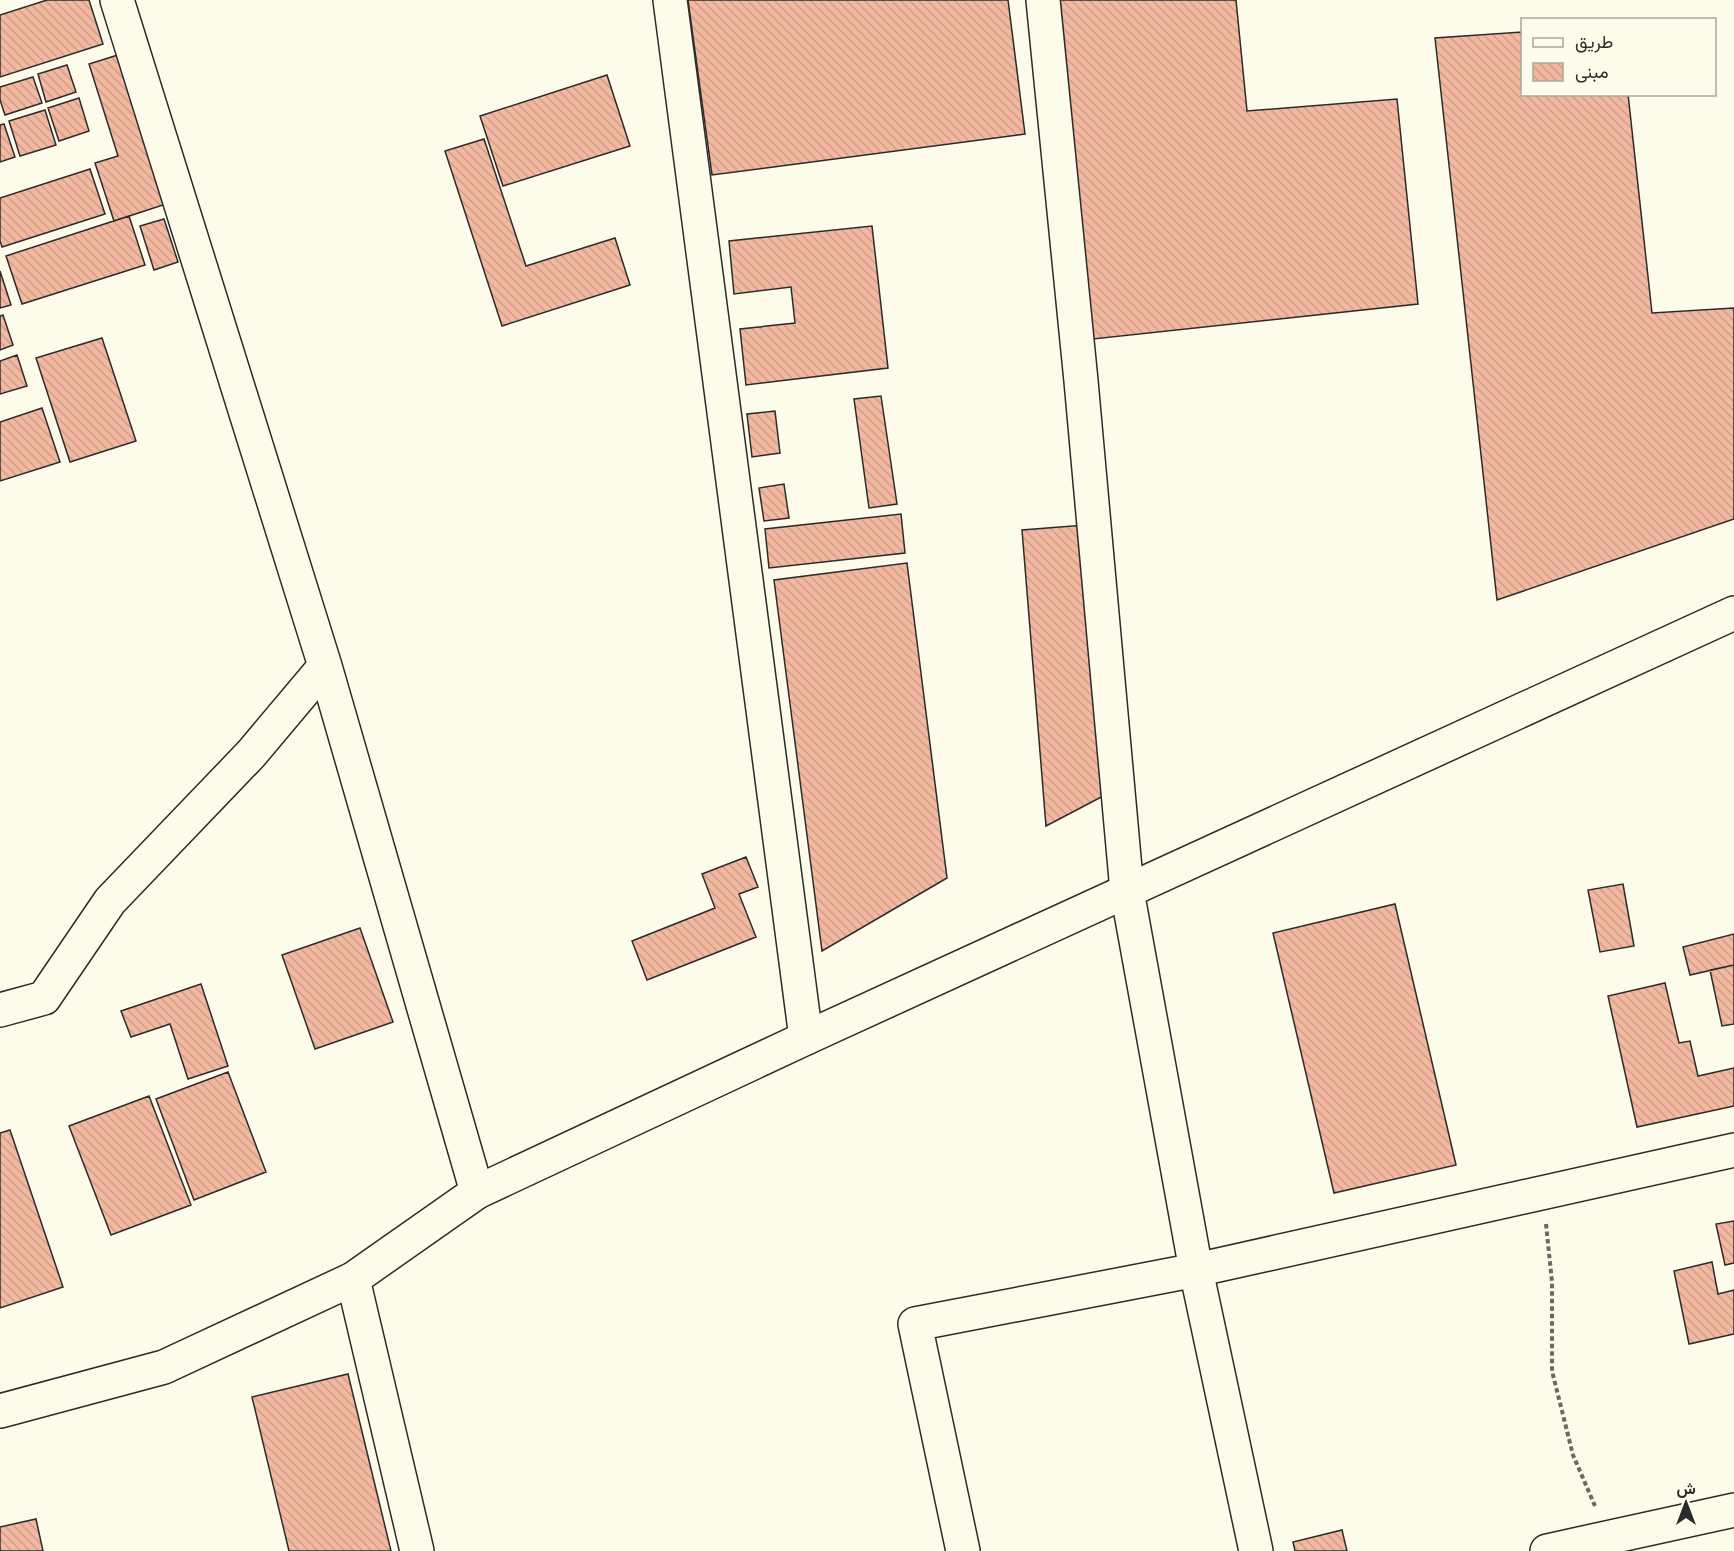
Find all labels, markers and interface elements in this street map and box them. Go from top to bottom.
legend [1521,18,1716,96]
text: طريق [1575,31,1613,53]
text: مبنى [1575,61,1609,83]
north arrow [1656,1473,1716,1533]
text: ش [1676,1479,1696,1498]

